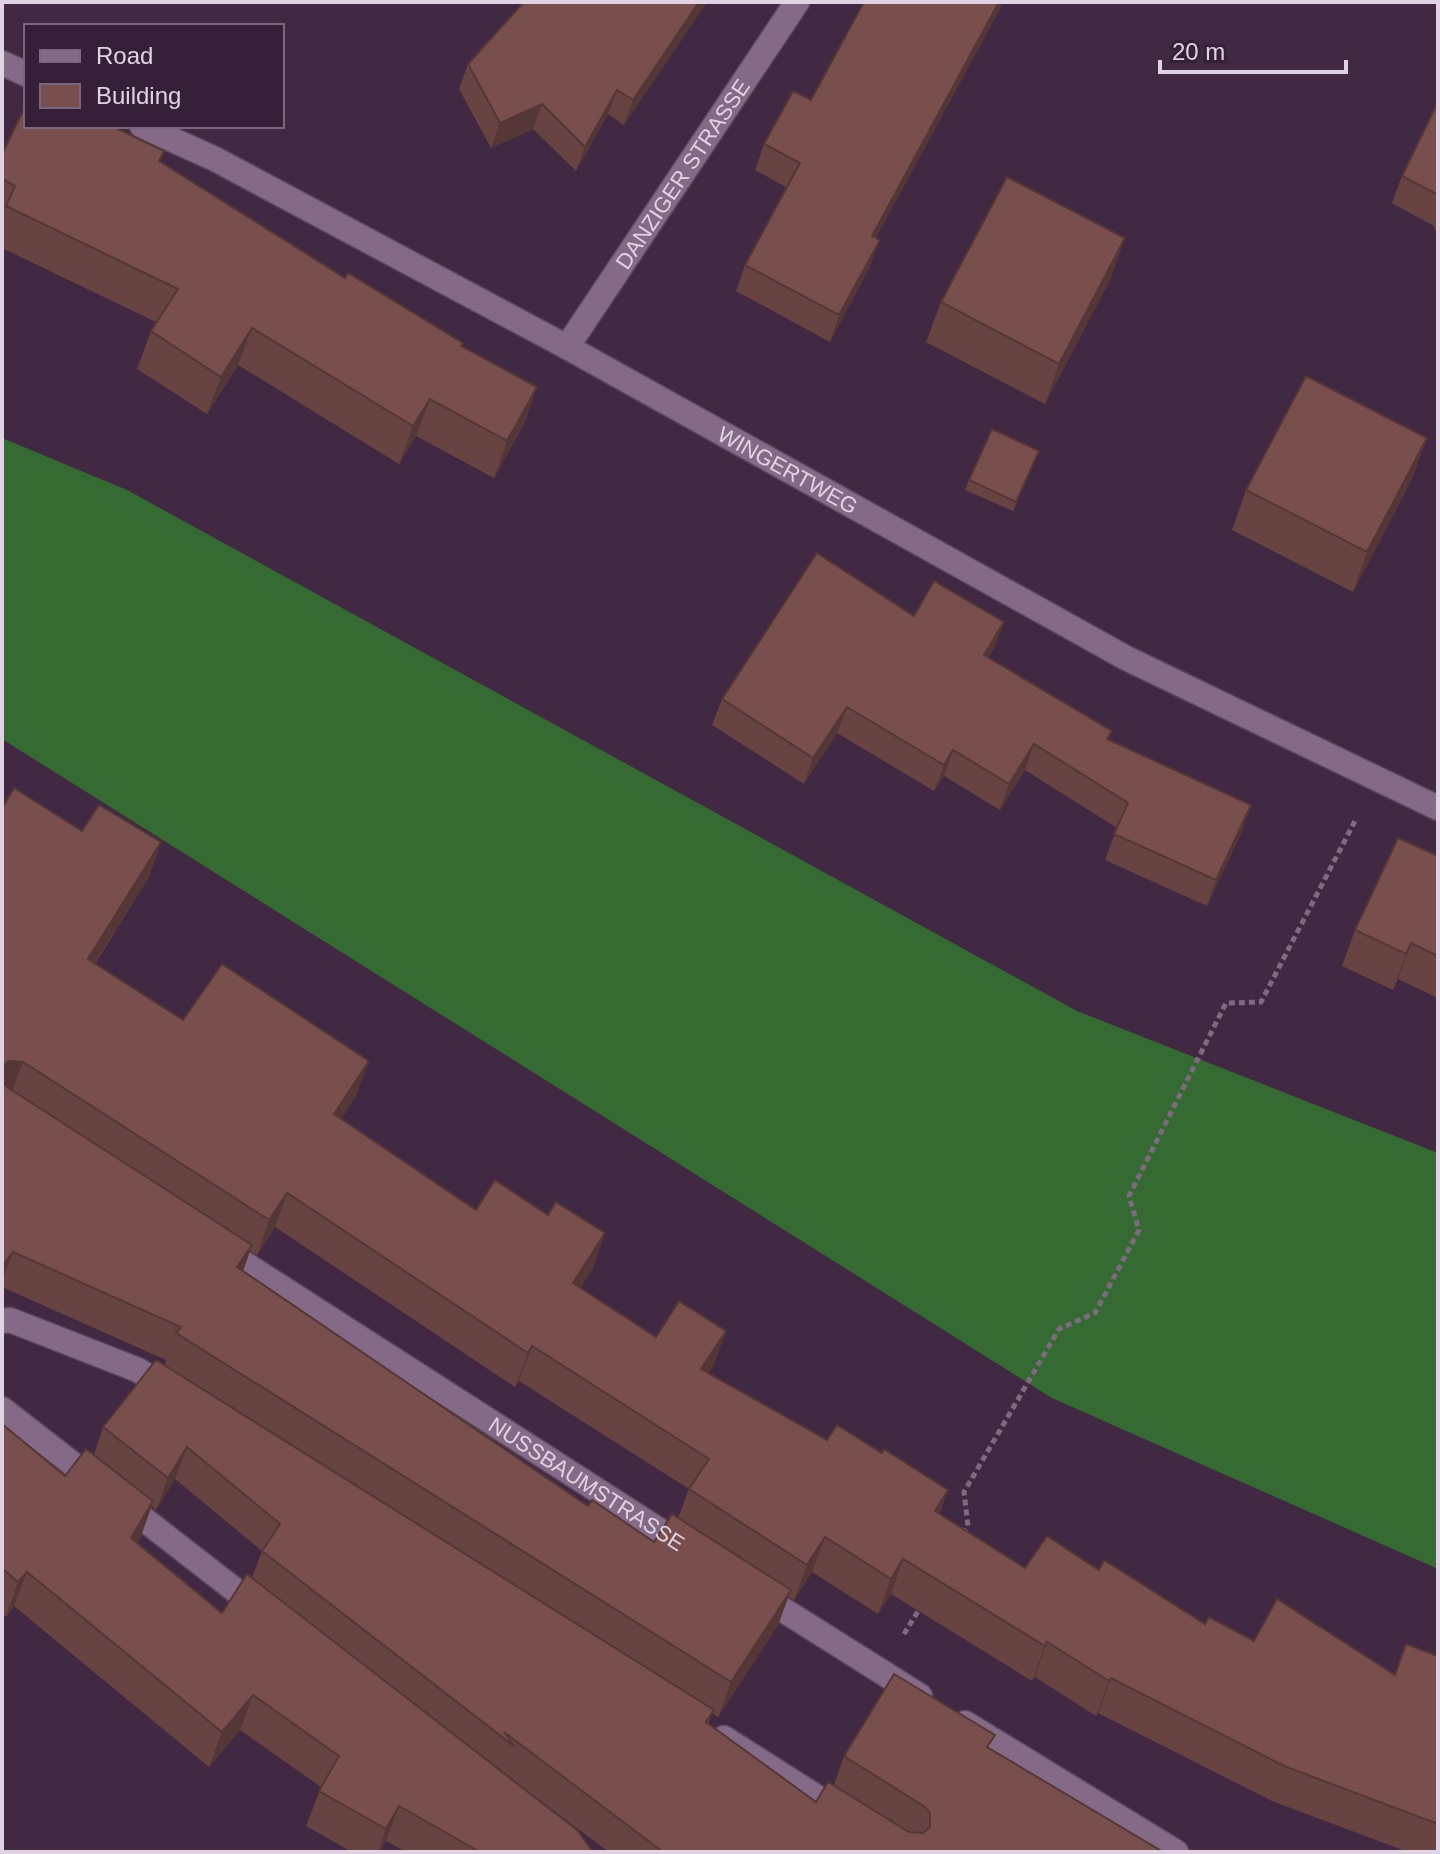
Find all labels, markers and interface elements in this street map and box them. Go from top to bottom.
legend [24,24,284,128]
scale bar [1160,24,1346,74]
text: 20 m [1172,38,1225,65]
text: Road [96,42,153,69]
street label: DANZIGER STRASSE [611,75,755,274]
text: Building [96,82,181,109]
street label: WINGERTWEG [713,421,862,519]
street label: NUSSBAUMSTRASSE [484,1412,689,1556]

